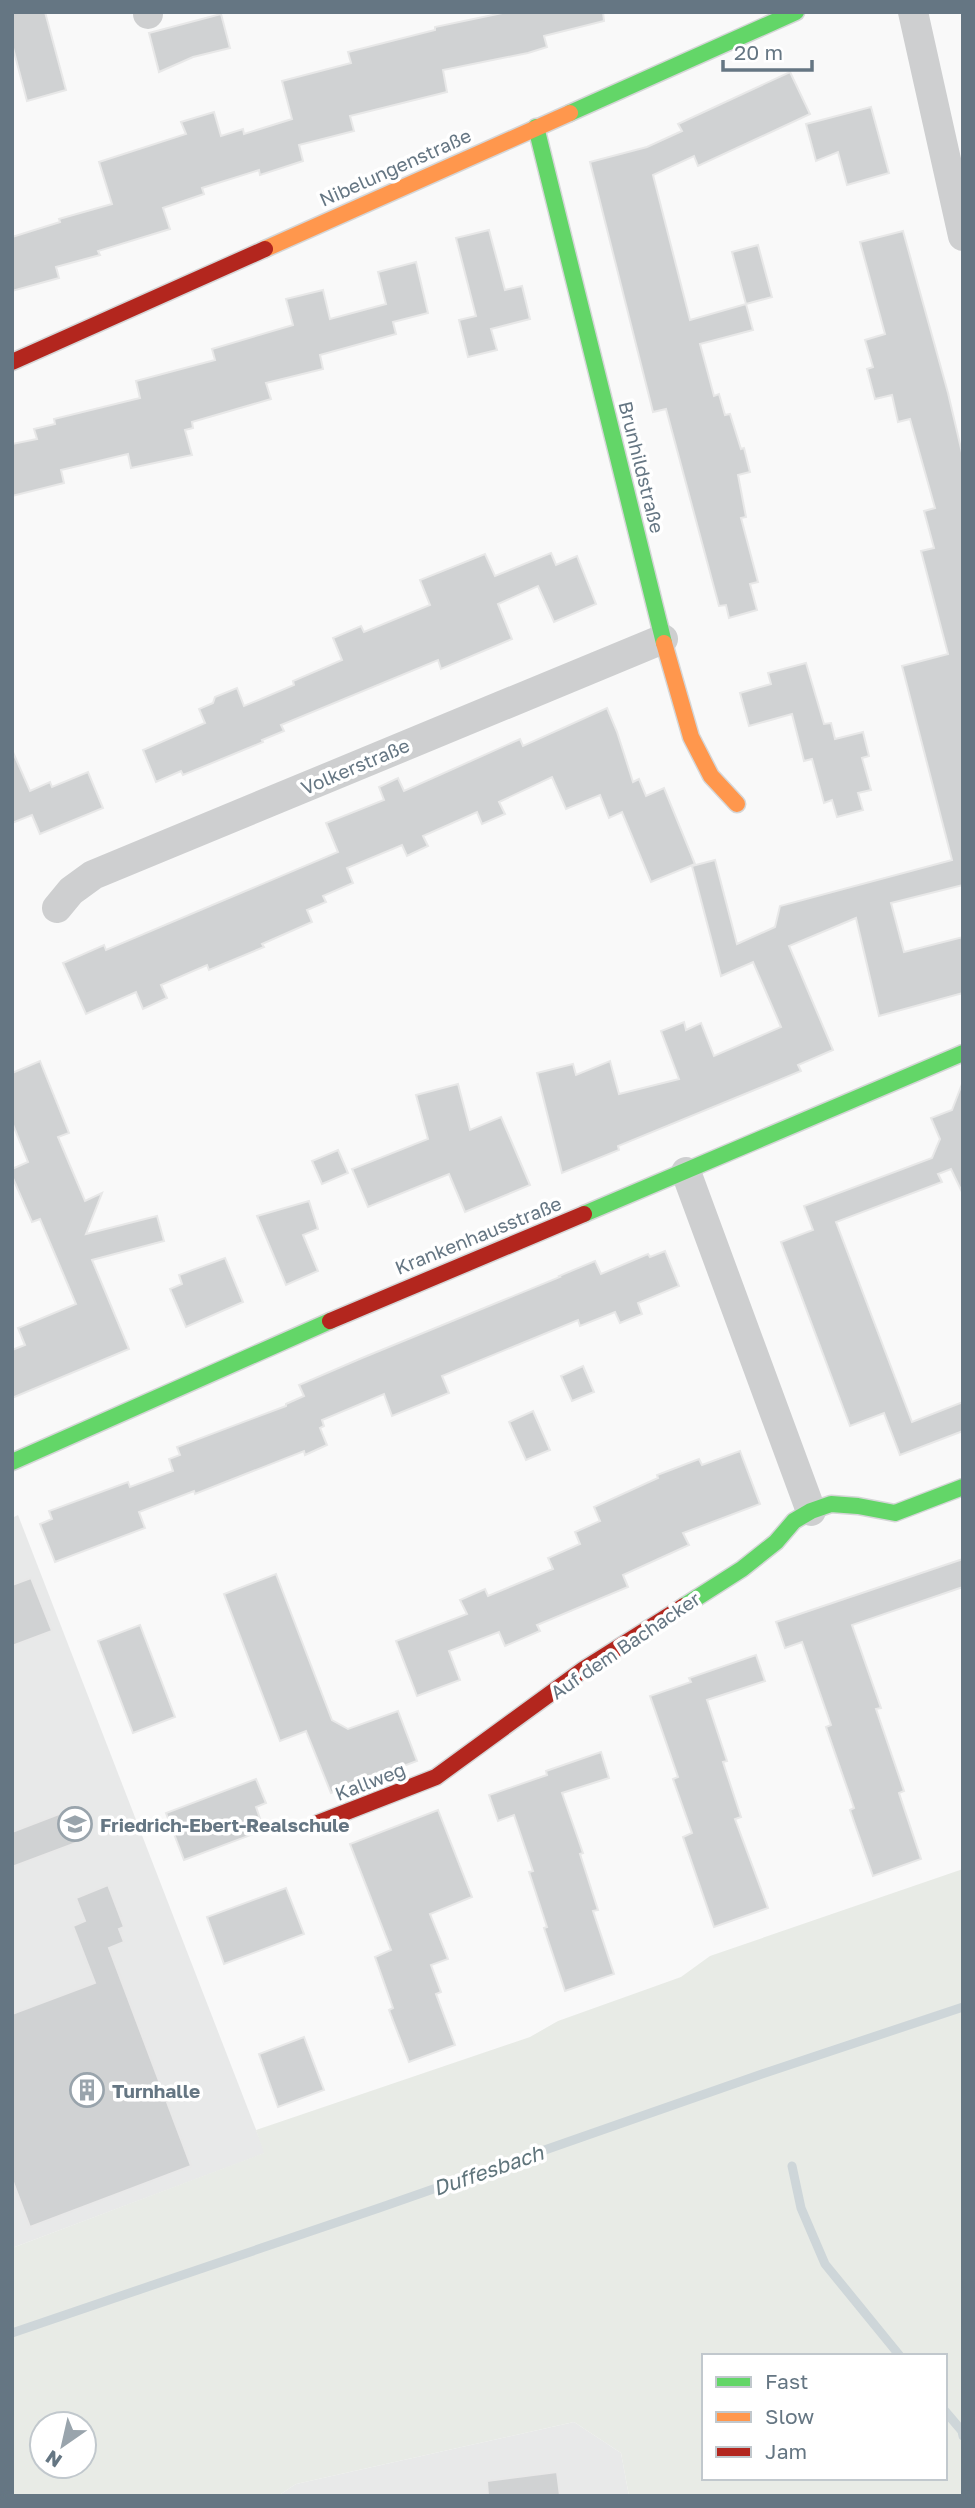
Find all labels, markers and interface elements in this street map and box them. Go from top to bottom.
scale bar [723,28,812,72]
text: 20 m [734,39,783,65]
street label: Nibelungenstraße [316,123,474,211]
street label: Brunhildstraße [614,399,670,535]
street label: Volkerstraße [297,733,413,799]
street label: Krankenhausstraße [391,1191,565,1279]
street label: Auf dem Bachacker [546,1586,705,1704]
street label: Kallweg [332,1757,408,1805]
school or university icon: Friedrich-Ebert-Realschule [56,1805,94,1843]
place label: Friedrich-Ebert-Realschule [100,1813,349,1836]
building icon: Turnhalle [68,2071,106,2109]
place label: Turnhalle [112,2079,200,2102]
water label: Duffesbach [429,2139,548,2201]
legend [702,2354,947,2480]
text: Fast [765,2368,808,2394]
text: Slow [765,2403,814,2429]
north arrow [28,2410,98,2480]
text: Jam [765,2438,807,2464]
text: N [41,2446,66,2473]

